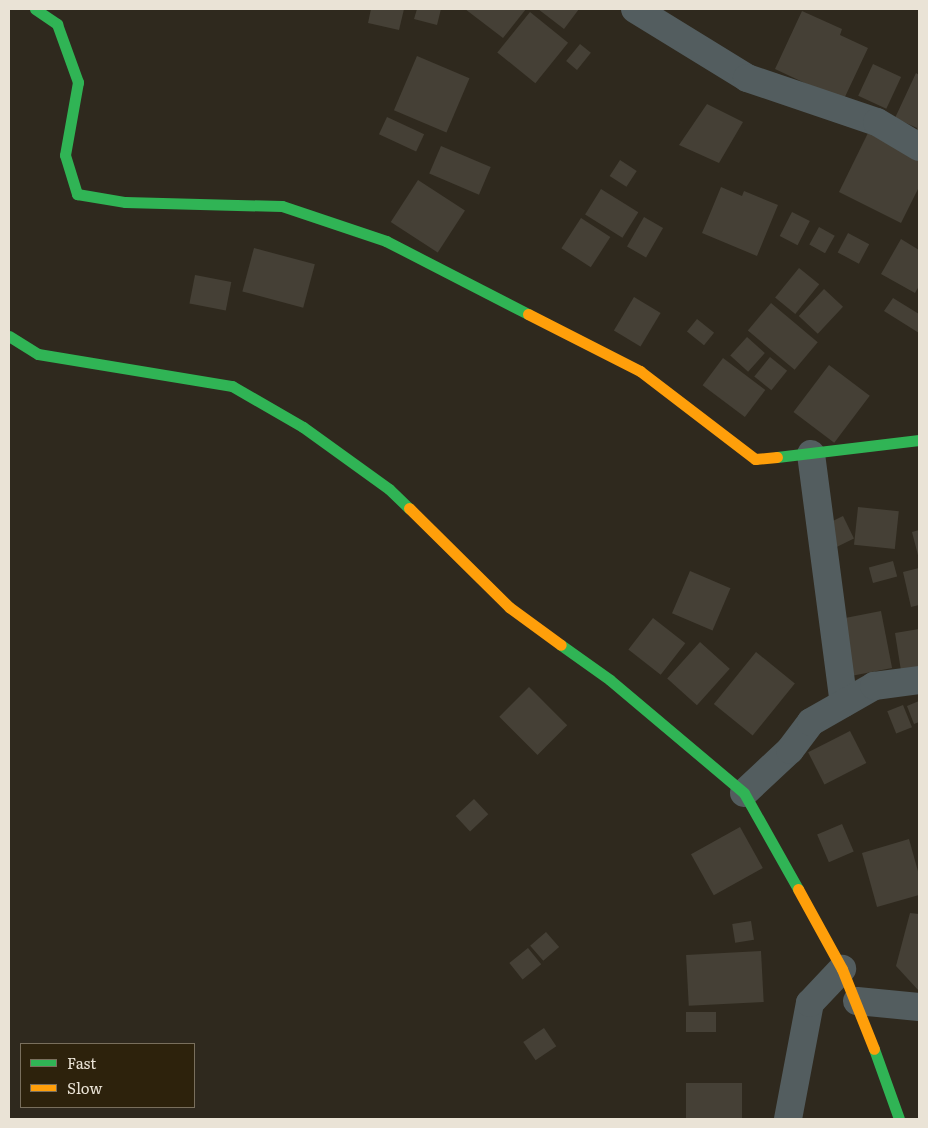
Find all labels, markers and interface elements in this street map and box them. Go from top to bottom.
legend [20,1043,195,1108]
text: Fast [67,1051,96,1074]
text: Slow [67,1076,102,1099]

